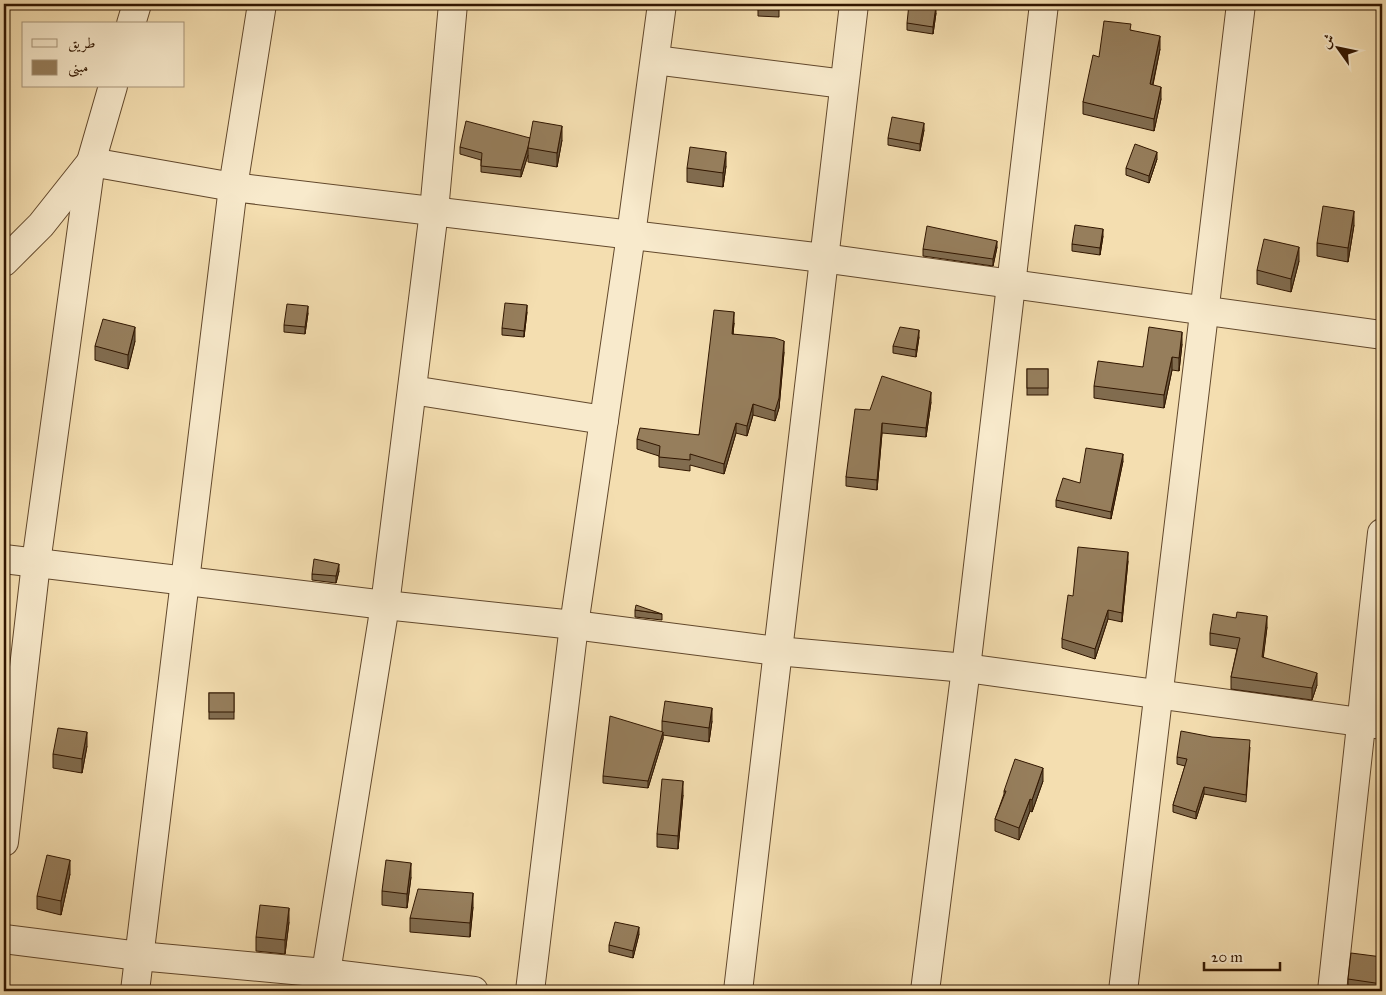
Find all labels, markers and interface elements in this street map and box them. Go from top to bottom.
legend [22,22,185,88]
north arrow [1314,22,1364,72]
text: ش [1317,31,1338,52]
text: طريق [68,34,95,53]
text: مبنى [68,58,88,78]
scale bar [1204,940,1280,972]
text: 20 m [1211,948,1243,966]

